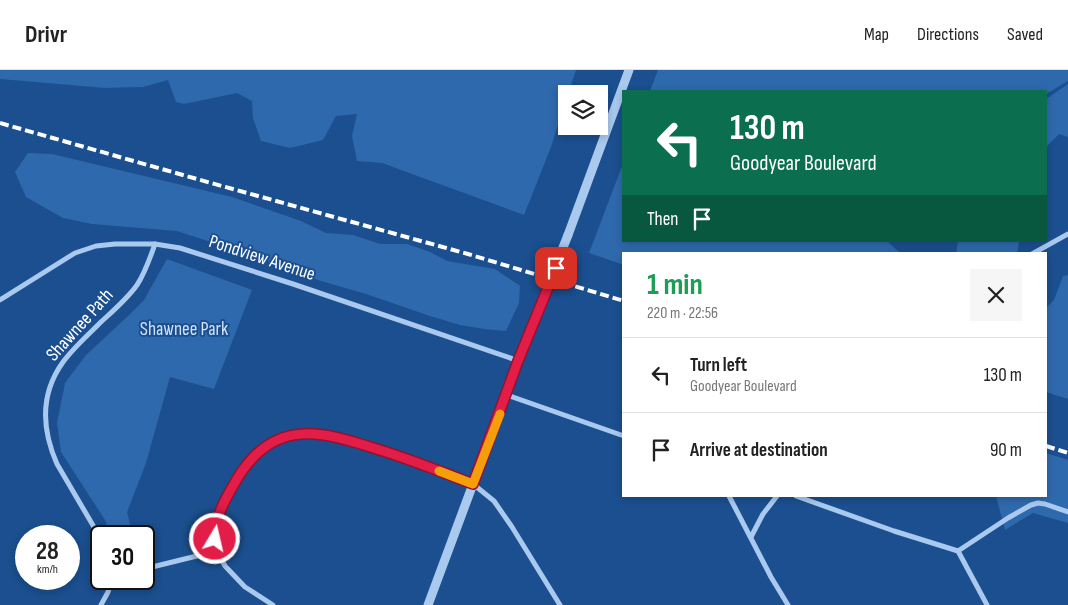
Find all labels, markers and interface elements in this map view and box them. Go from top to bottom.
text: Drivr [25,20,67,49]
text: Map [864,24,889,45]
text: Directions [917,24,979,45]
text: Saved [1007,24,1043,45]
map controls [558,85,608,135]
button: layers [558,85,608,135]
text: 130 m [730,107,805,150]
icon: left [647,110,712,175]
text: Goodyear Boulevard [730,150,877,177]
icon: arrive [688,205,716,233]
text: Then [647,208,678,231]
street label: Pondview Avenue [206,230,318,286]
pin [535,247,577,289]
icon: arrive [542,254,570,282]
text: 1 min [647,267,703,303]
button: close [970,269,1022,321]
street label: Shawnee Path [41,284,119,366]
text: 220 m · 22:56 [647,304,718,323]
park label: Shawnee Park [140,318,229,341]
text: Turn left [690,354,747,377]
icon: left [647,361,675,389]
text: 130 m [984,364,1022,387]
text: Goodyear Boulevard [690,377,797,396]
icon: arrive [647,436,675,464]
text: Arrive at destination [690,439,828,462]
text: 90 m [990,439,1022,462]
position arrow [188,512,240,564]
speed limit sign: 30 [90,525,155,590]
text: 28 [36,536,59,567]
text: km/h [37,562,58,577]

